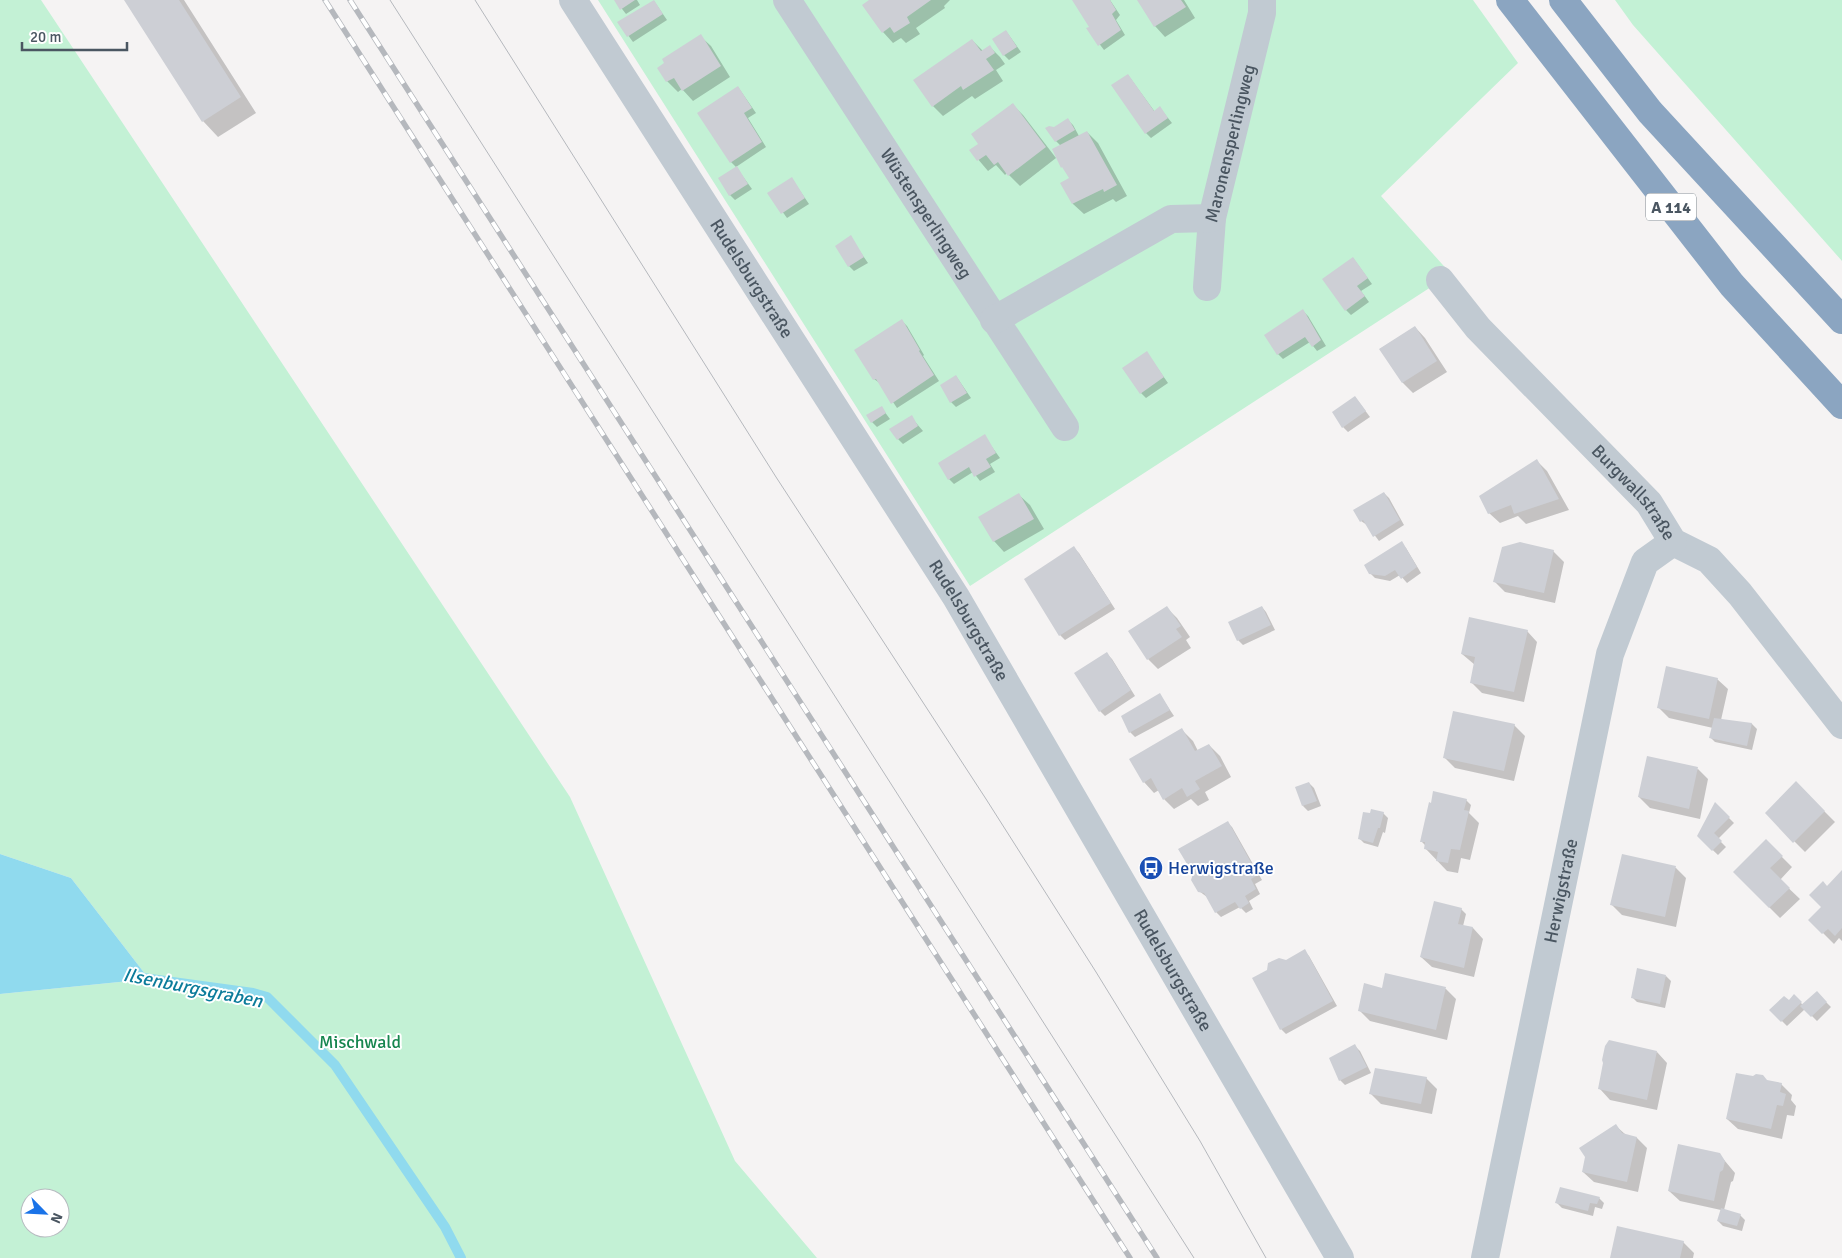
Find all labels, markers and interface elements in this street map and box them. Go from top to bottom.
scale bar [22,20,128,52]
text: 20 m [30,28,61,46]
street label: Maronensperlingweg [1200,62,1260,225]
street label: Wüstensperlingweg [876,144,977,283]
road number: A 114 [1646,193,1696,220]
street label: Rudelsburgstraße [705,215,798,342]
street label: Burgwallstraße [1587,440,1680,544]
street label: Rudelsburgstraße [924,556,1013,685]
street label: Herwigstraße [1539,837,1583,945]
bus stop icon: Herwigstraße [1138,855,1164,881]
place label: Herwigstraße [1168,857,1274,879]
street label: Rudelsburgstraße [1129,905,1217,1035]
water label: Ilsenburgsgraben [121,963,265,1013]
park label: Mischwald [319,1031,401,1053]
north arrow [20,1188,70,1238]
text: N [47,1210,66,1226]

